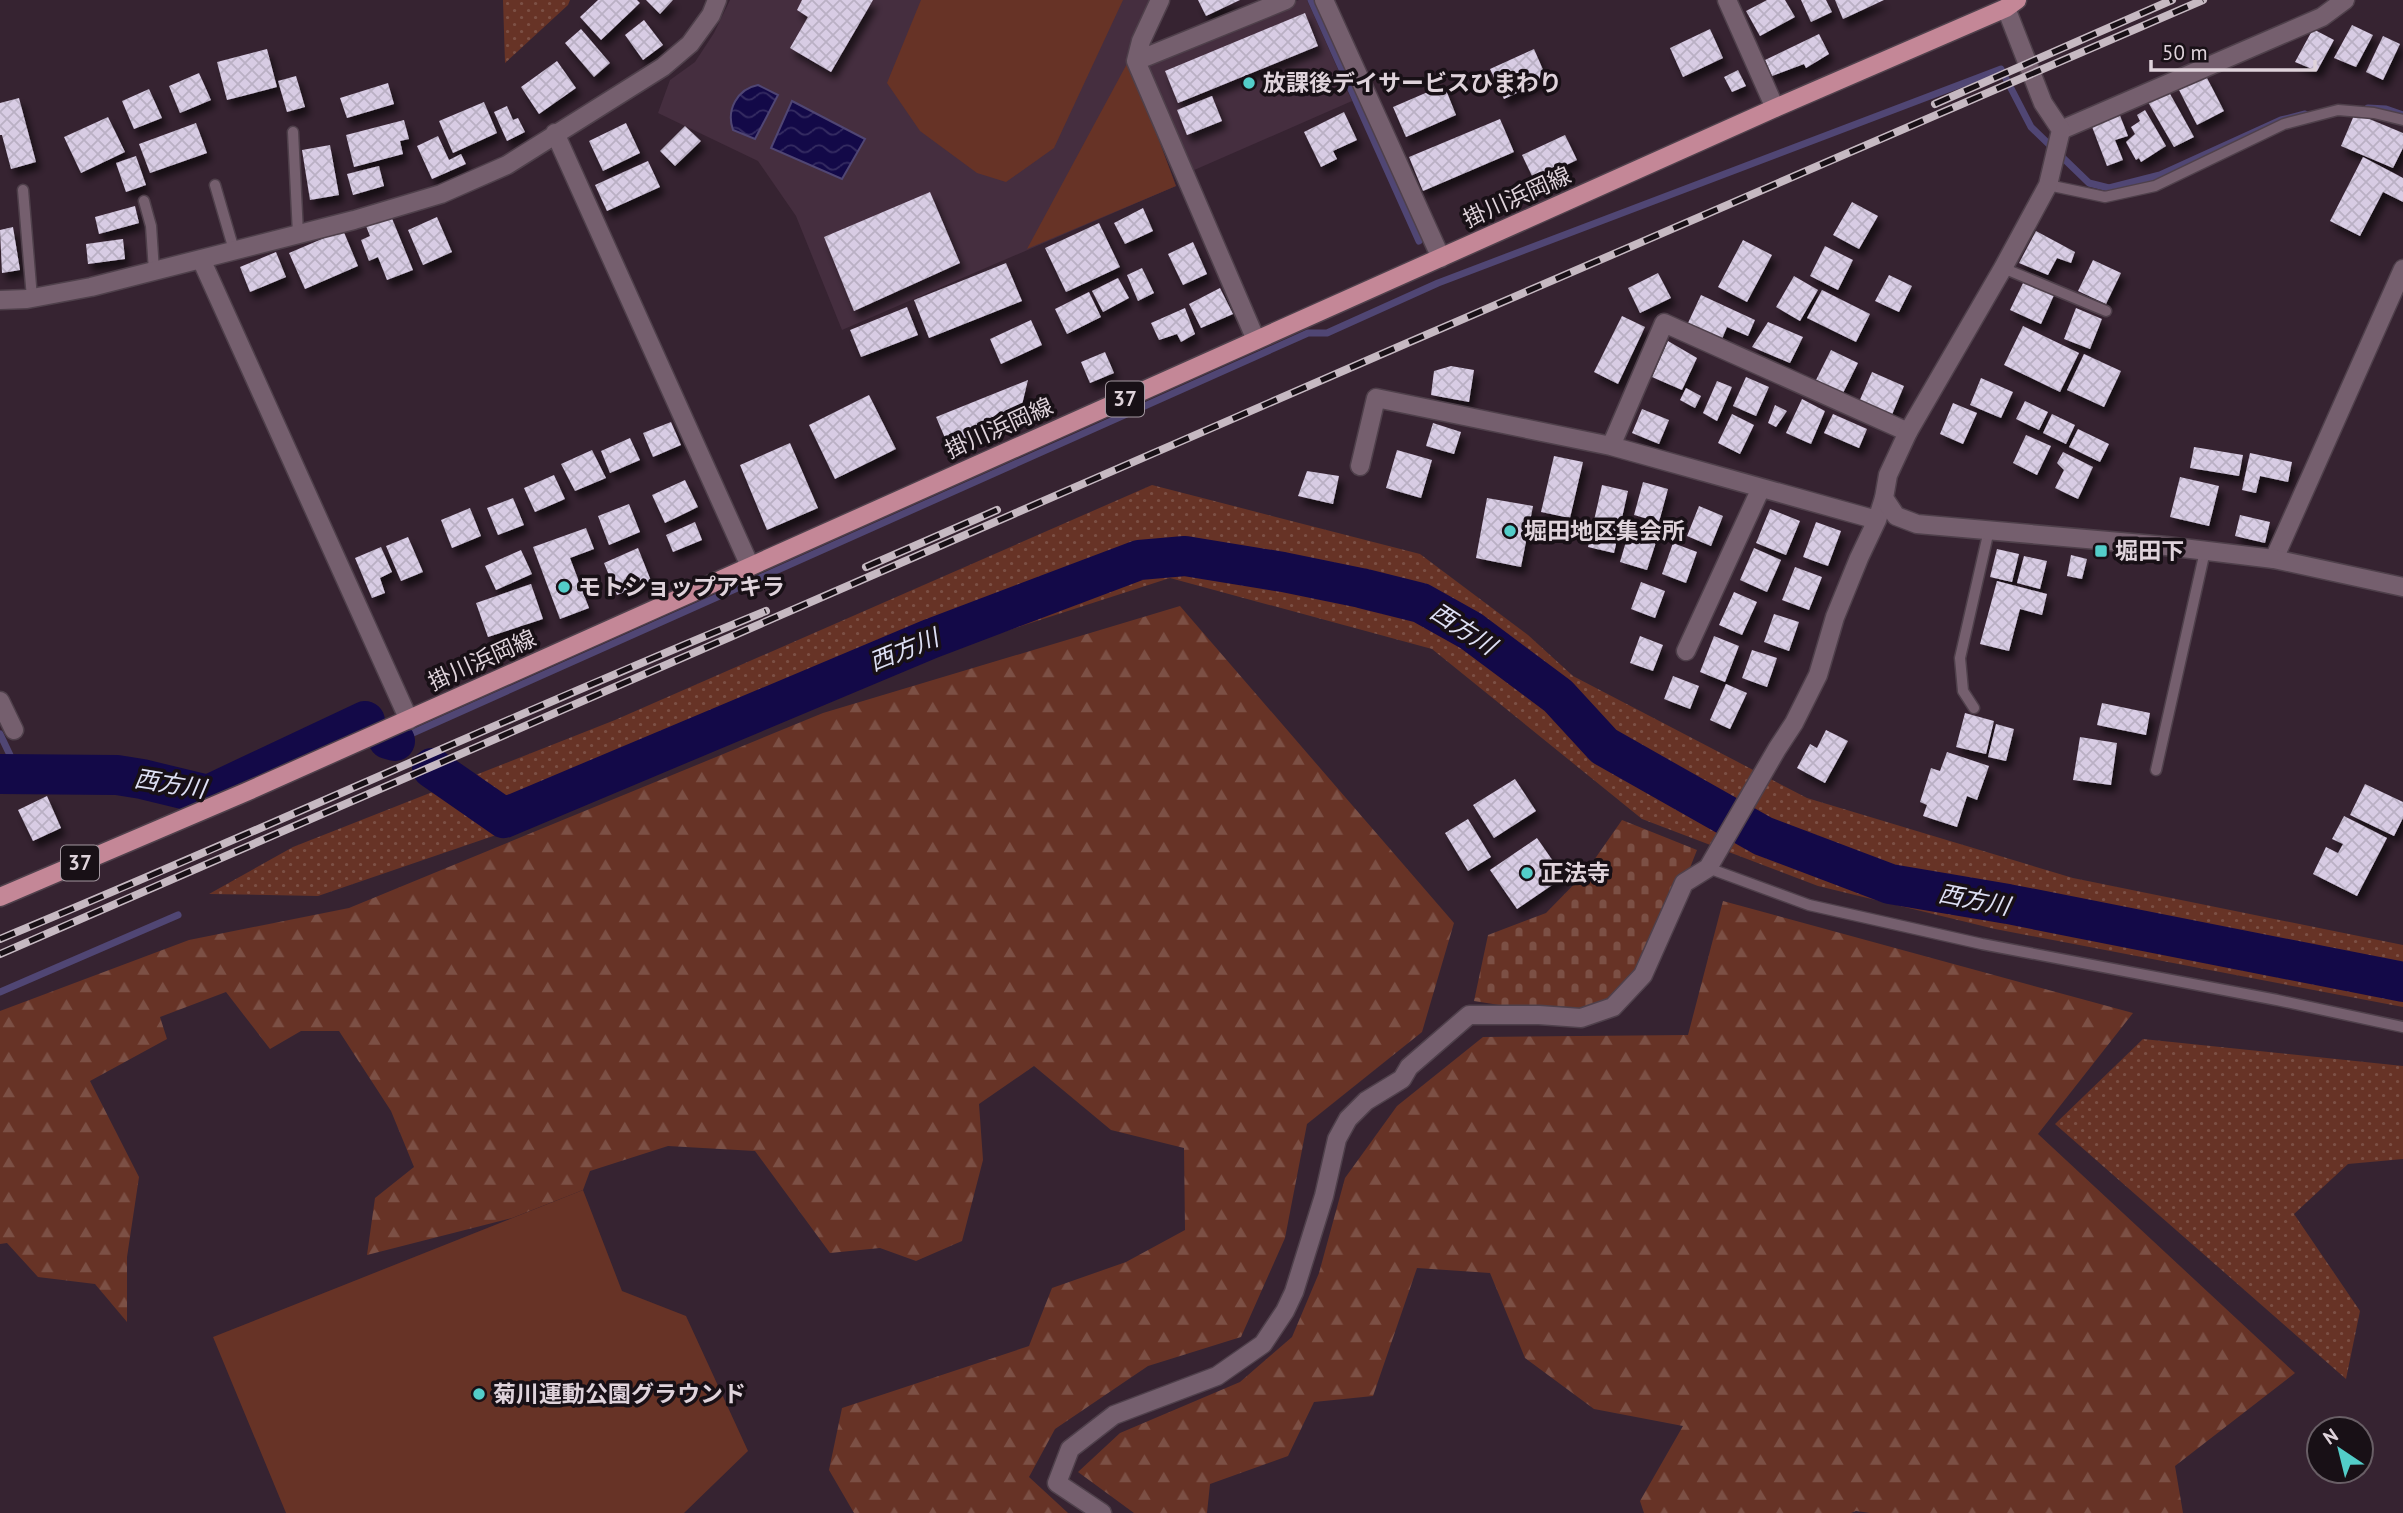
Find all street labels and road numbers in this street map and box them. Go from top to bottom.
street label: 掛川浜岡線 [1458,160,1575,233]
road number: 37 [1106,382,1144,416]
street label: 掛川浜岡線 [940,391,1057,464]
street label: 掛川浜岡線 [423,623,540,696]
road number: 37 [61,846,99,880]

